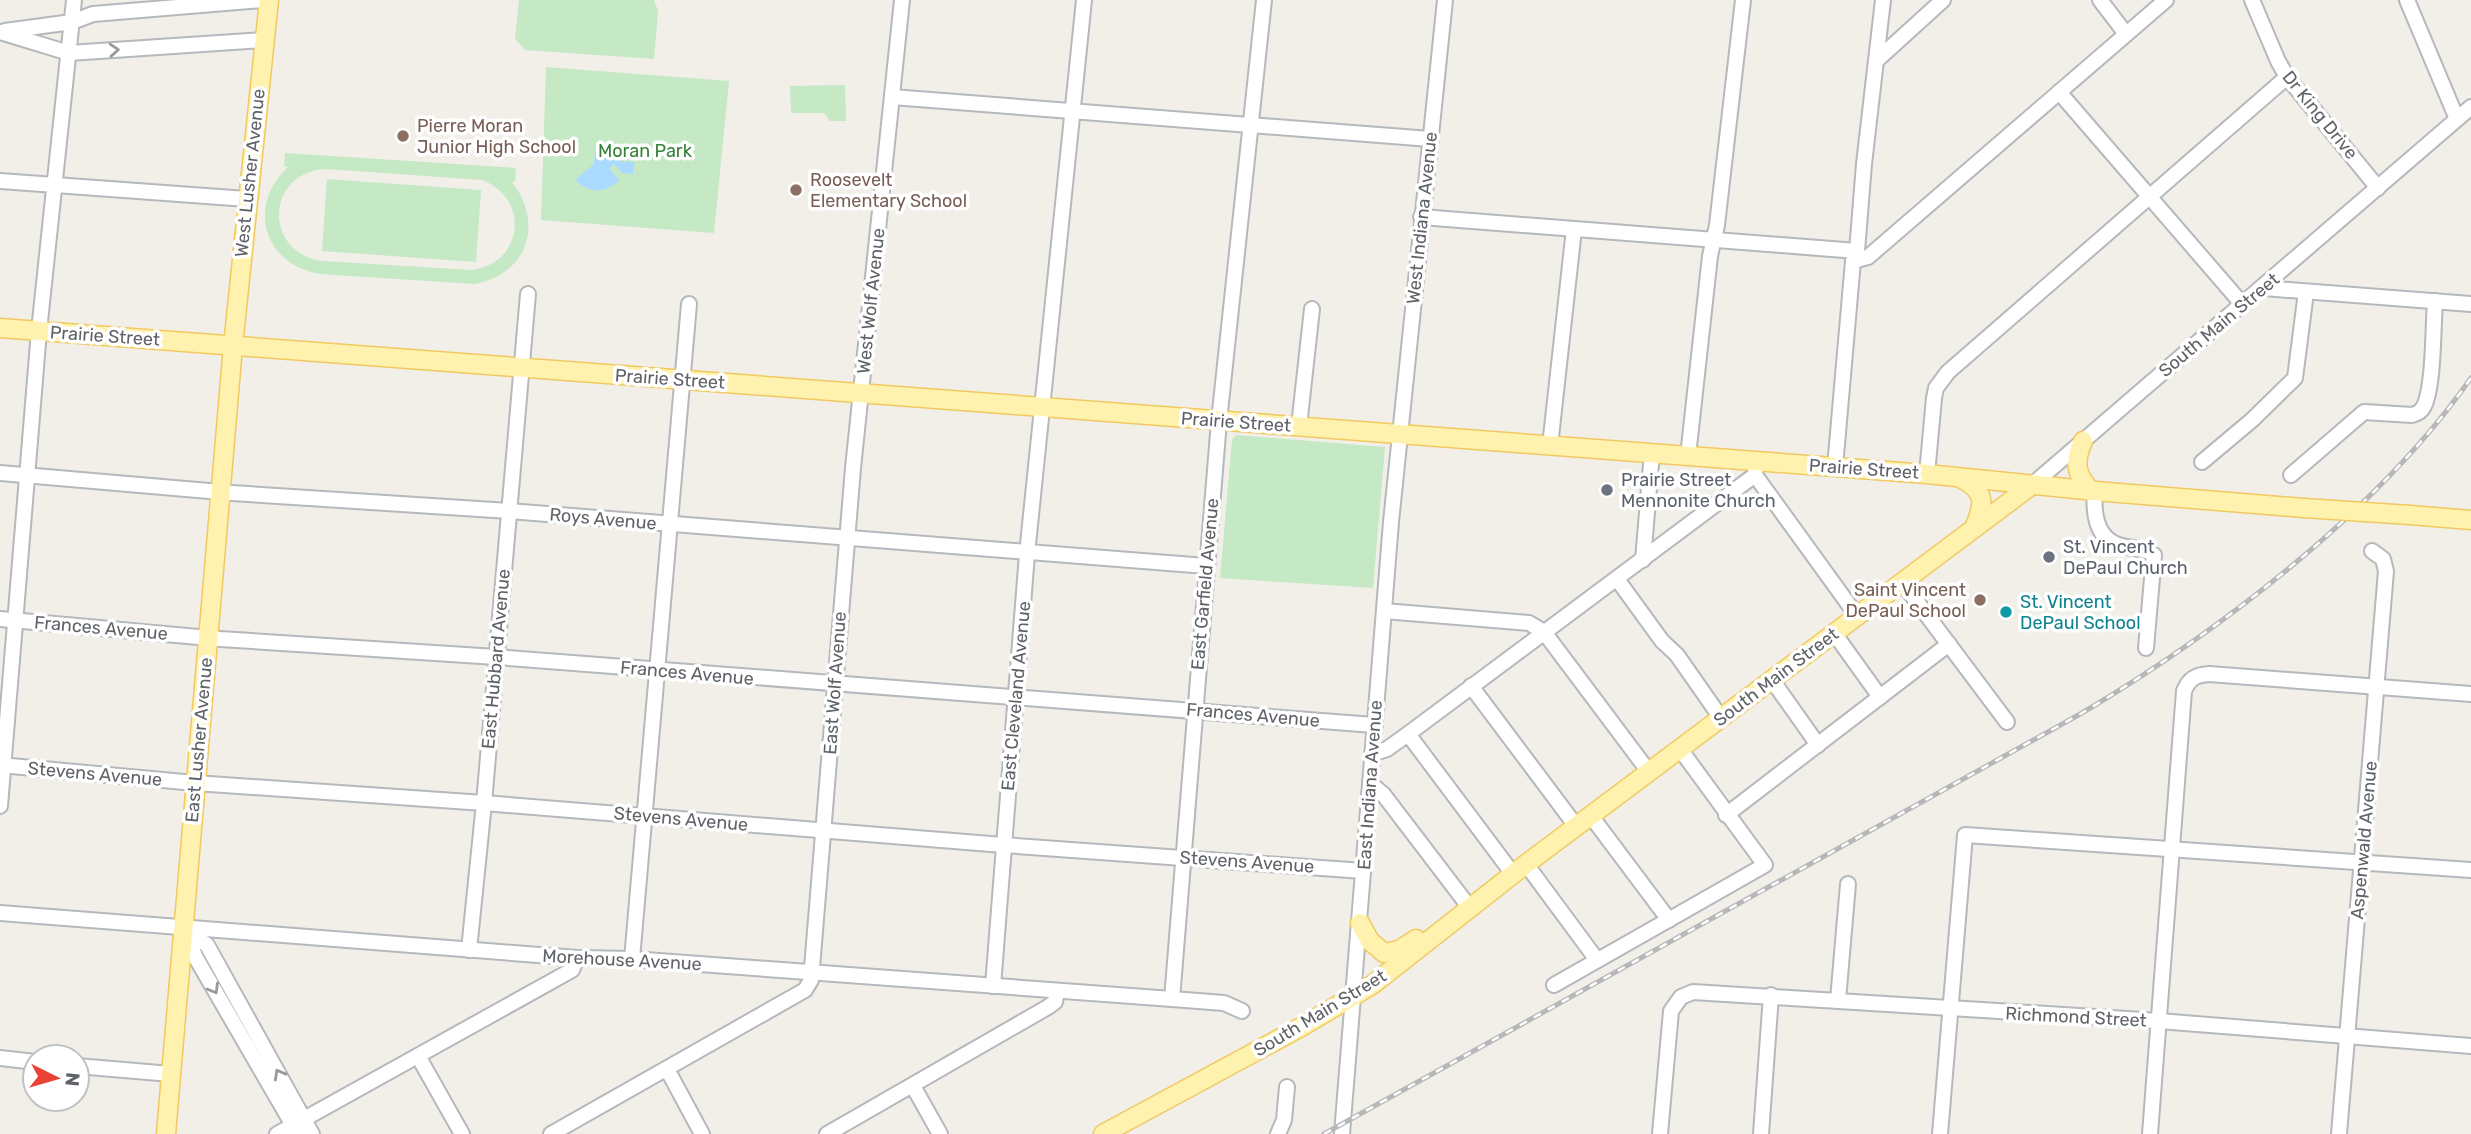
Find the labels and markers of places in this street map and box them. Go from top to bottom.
place label: Pierre Moran Junior High School [417,115,576,158]
marker: Pierre Moran Junior High School [395,128,411,144]
place label: Roosevelt Elementary School [810,169,967,212]
marker: Roosevelt Elementary School [788,182,804,198]
place label: Prairie Street Mennonite Church [1621,469,1776,512]
marker: Prairie Street Mennonite Church [1599,482,1615,498]
place label: St. Vincent DePaul Church [2063,536,2188,579]
marker: St. Vincent DePaul Church [2041,549,2057,565]
place label: Saint Vincent DePaul School [1845,579,1966,622]
place label: St. Vincent DePaul School [2020,591,2141,634]
marker: Saint Vincent DePaul School [1972,592,1988,608]
marker: St. Vincent DePaul School [1998,604,2014,620]

